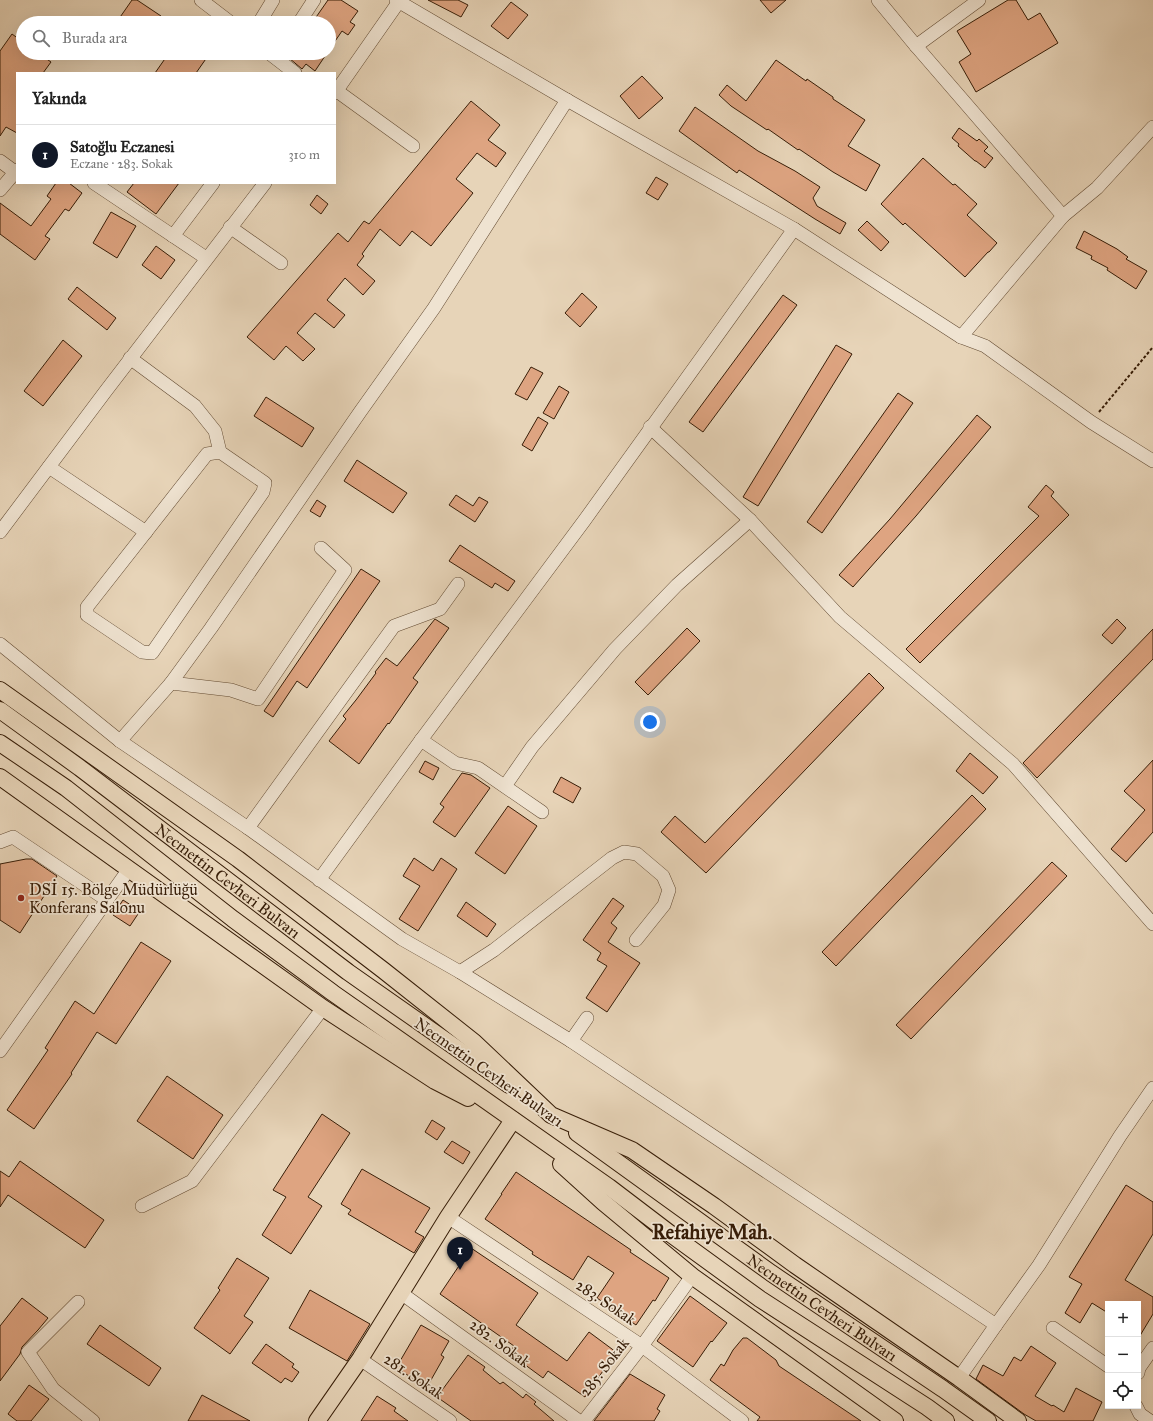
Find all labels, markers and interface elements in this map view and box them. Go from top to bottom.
search box [16,16,336,60]
icon: search [30,27,52,49]
text: Burada ara [62,29,127,47]
text: Yakında [32,88,86,109]
text: Satoğlu Eczanesi [70,138,174,156]
text: 1 [42,147,48,163]
text: 310 m [288,147,320,163]
text: Eczane · 283. Sokak [70,156,173,172]
your location [640,712,660,732]
street label: Necmettin Cevheri Bulvarı [152,820,305,942]
place label: DSİ 15. Bölge Müdürlüğü Konferans Salonu [29,879,198,917]
marker: DSİ 15. Bölge Müdürlüğü Konferans Salonu [16,893,26,903]
street label: Necmettin Cevheri Bulvarı [411,1013,567,1131]
district label: Refahiye Mah. [652,1220,772,1245]
pin: 1 [447,1237,473,1270]
street label: Necmettin Cevheri Bulvarı [744,1250,901,1365]
street label: 283. Sokak [572,1275,640,1329]
map controls [1105,1301,1141,1409]
button: + [1105,1301,1141,1337]
street label: 282. Sokak [466,1315,534,1372]
street label: 285. Sokak [575,1333,633,1400]
button: − [1105,1337,1141,1373]
street label: 281. Sokak [380,1349,448,1403]
button: locate [1105,1373,1141,1409]

